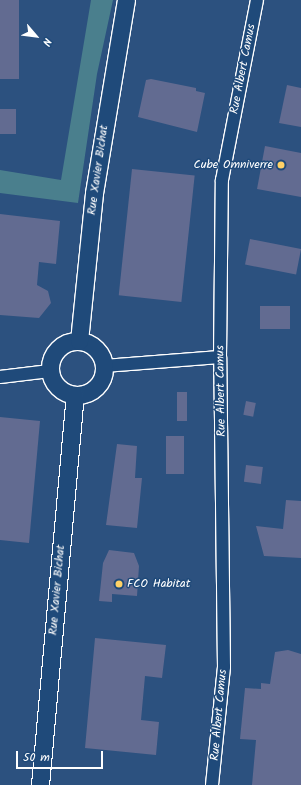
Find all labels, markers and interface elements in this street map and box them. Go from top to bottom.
north arrow [16,16,56,56]
street label: Rue Albert Camus [227,23,259,115]
text: N [37,34,56,49]
street label: Rue Xavier Bichat [85,124,111,216]
place label: Cube Omniverre [194,158,273,172]
marker: Cube Omniverre [276,160,286,170]
street label: Rue Albert Camus [213,345,229,437]
street label: Rue Xavier Bichat [46,544,68,636]
place label: FCO Habitat [127,577,190,591]
marker: FCO Habitat [114,579,124,589]
street label: Rue Albert Camus [208,669,230,761]
scale bar [18,743,105,769]
text: 50 m [23,748,50,767]

